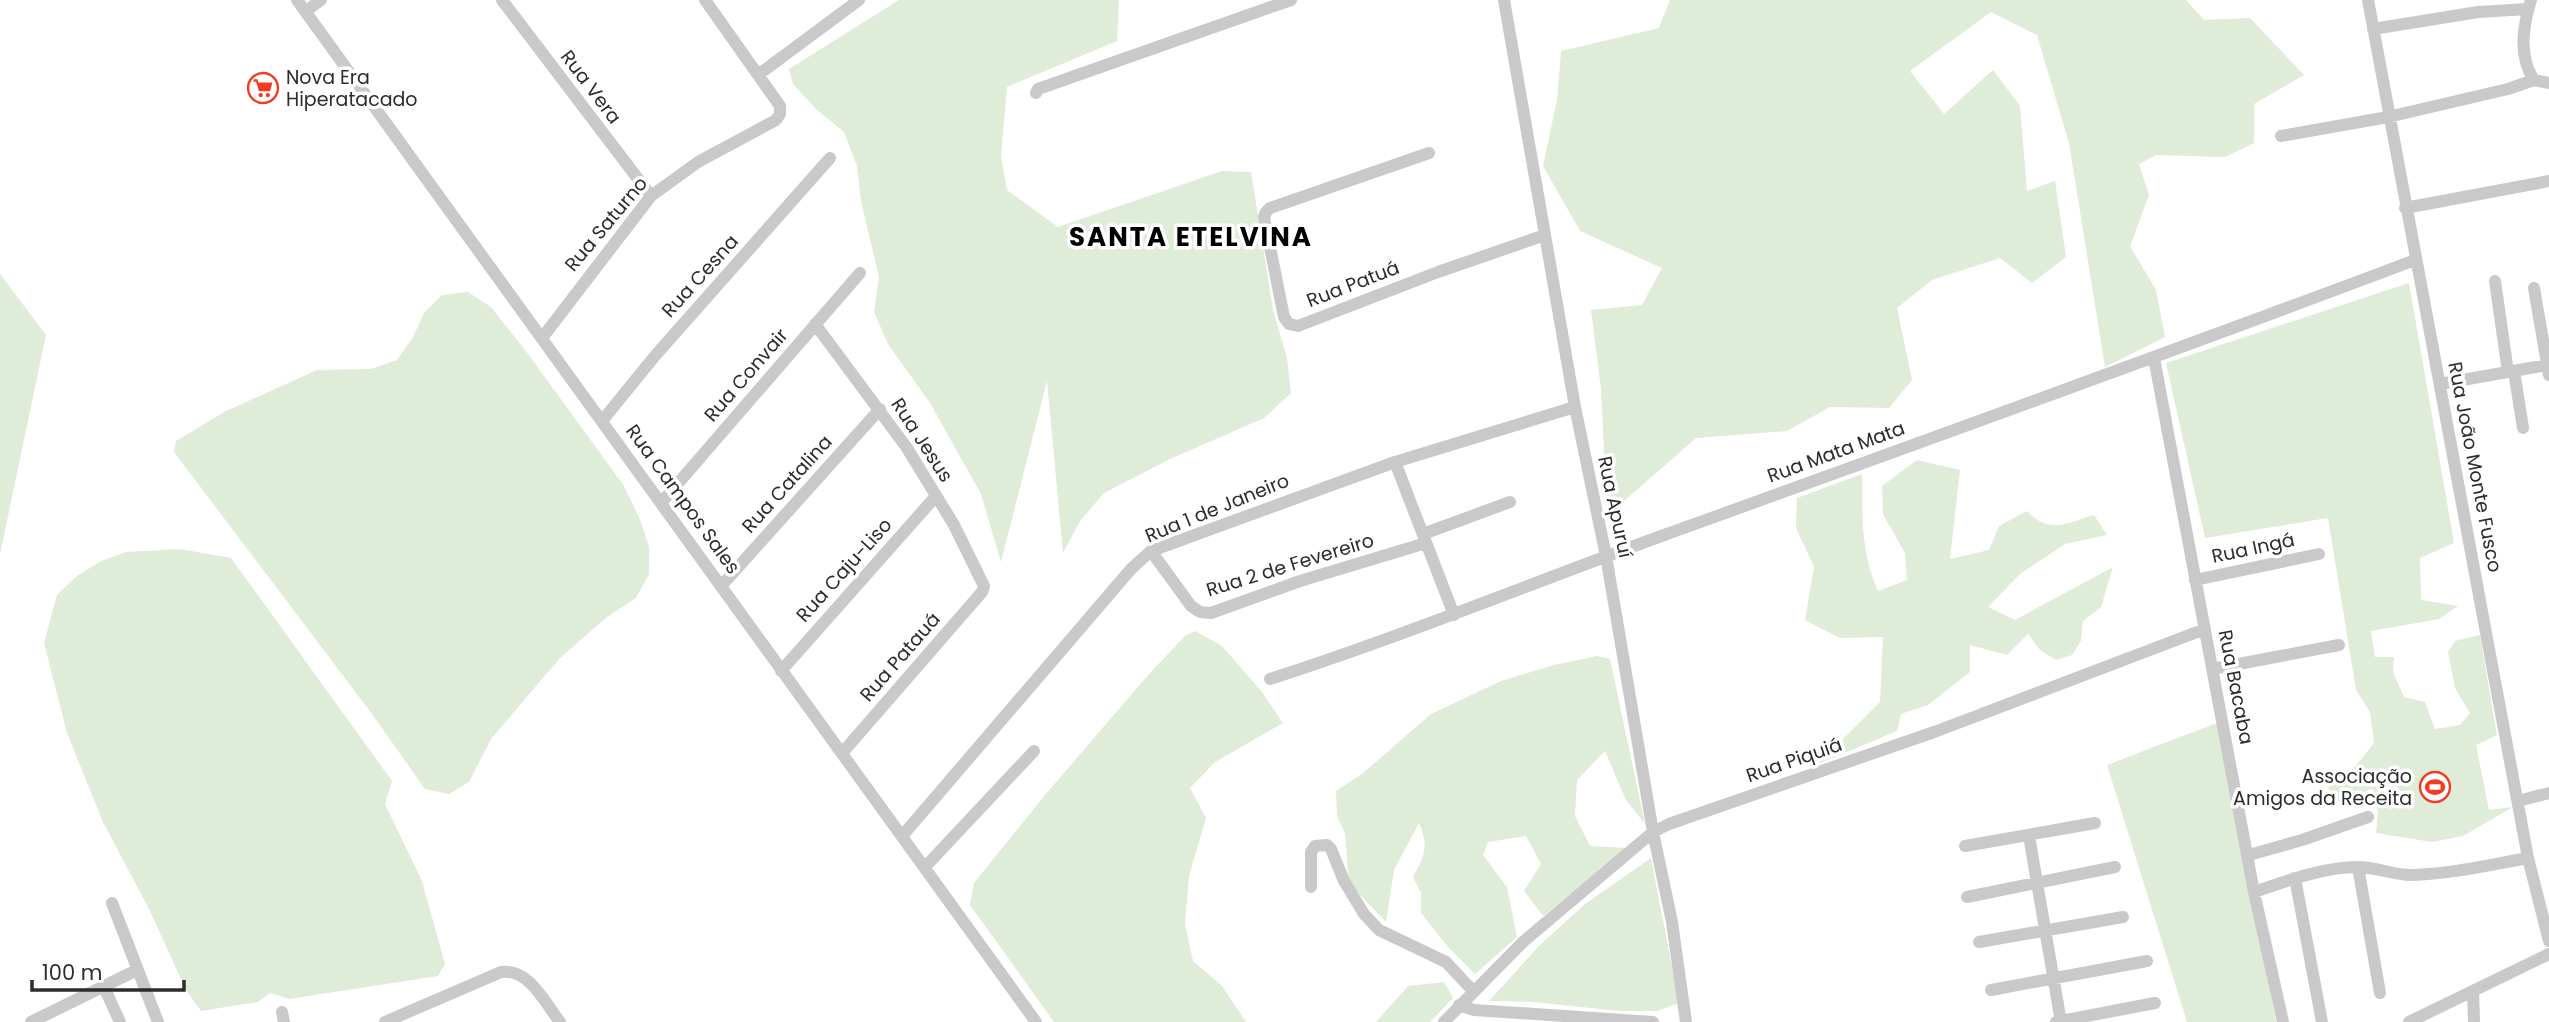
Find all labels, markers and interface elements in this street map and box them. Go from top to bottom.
street label: Rua Vera [554,44,628,130]
place label: Nova Era Hiperatacado [286,64,418,113]
supermarket icon: Nova Era Hiperatacado [246,71,280,105]
street label: Rua Saturno [558,171,654,277]
district label: SANTA ETELVINA [1069,219,1313,255]
street label: Rua Cesna [656,229,744,323]
street label: Rua Patuá [1303,254,1403,314]
street label: Rua Convair [698,322,794,428]
street label: Rua João Monte Fusco [2441,360,2509,574]
street label: Rua Jesus [885,393,959,487]
street label: Rua Mata Mata [1763,415,1909,489]
street label: Rua Campos Sales [619,419,747,579]
street label: Rua Catalina [736,429,838,539]
street label: Rua Apuruí [1591,454,1639,561]
street label: Rua 1 de Janeiro [1141,467,1293,549]
street label: Rua Caju-Liso [790,512,898,628]
street label: Rua Ingá [2209,526,2297,570]
street label: Rua 2 de Fevereiro [1203,527,1377,603]
street label: Rua Patauá [854,607,946,707]
street label: Rua Bacaba [2212,627,2260,747]
street label: Rua Piquiá [1742,731,1846,789]
place label: Associação Amigos da Receita [2233,763,2412,812]
sports icon: Associação Amigos da Receita [2418,770,2452,804]
scale bar [32,948,184,992]
text: 100 m [42,958,102,987]

